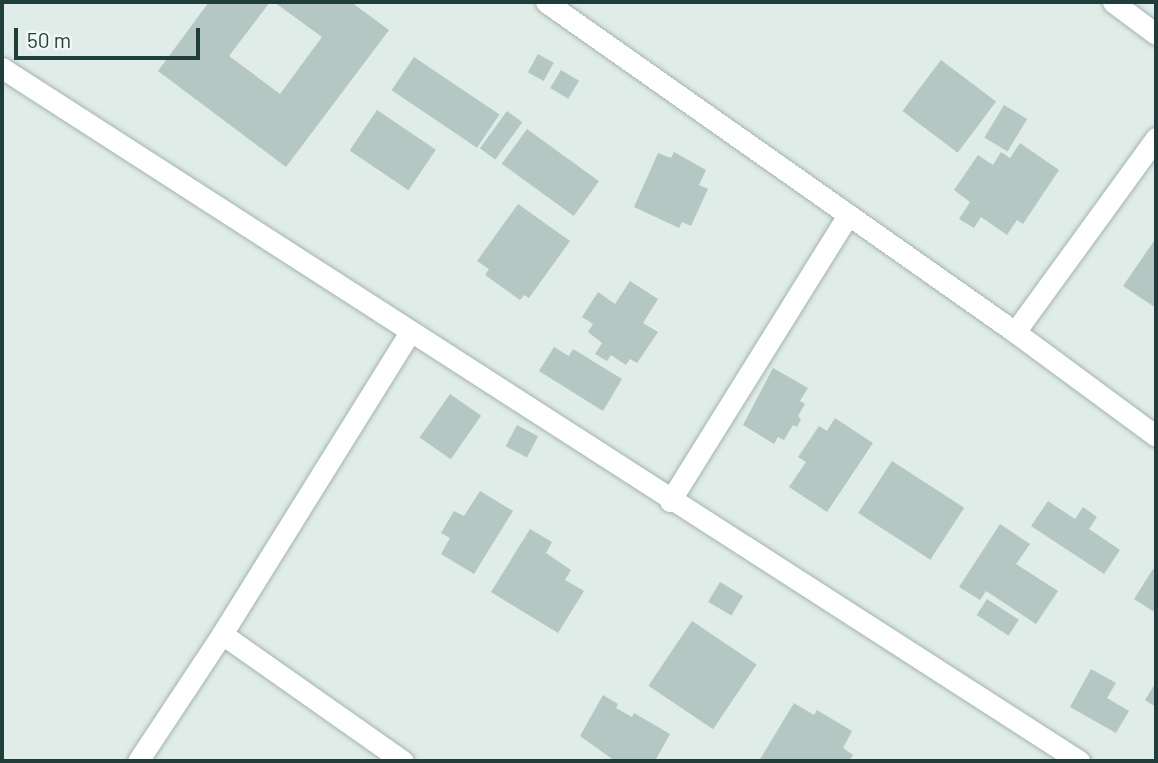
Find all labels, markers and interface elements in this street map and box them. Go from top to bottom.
scale bar [18,14,203,58]
text: 50 m [27,27,71,52]

